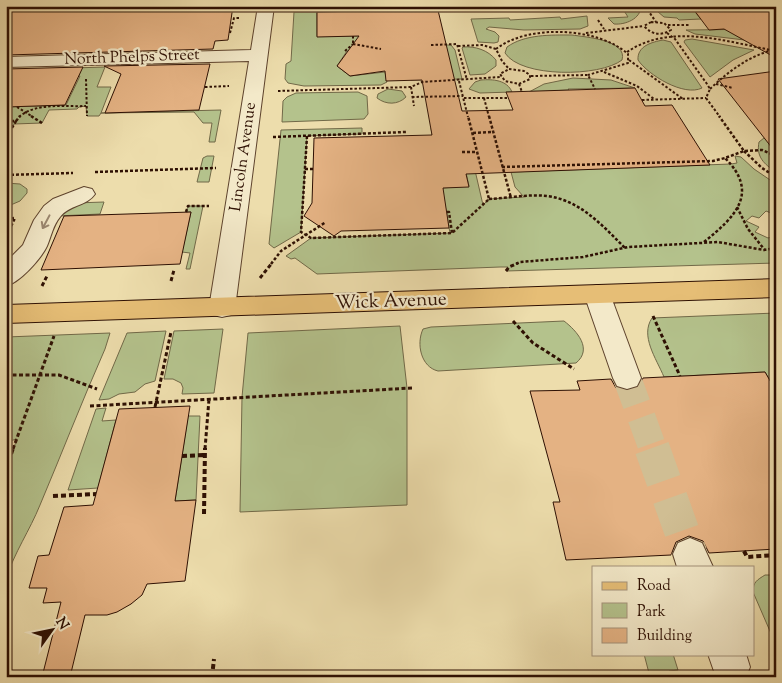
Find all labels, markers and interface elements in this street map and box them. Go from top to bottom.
street label: North Phelps Street [64,44,201,72]
street label: Lincoln Avenue [225,101,263,213]
one-way arrow [41,214,51,229]
street label: Wick Avenue [335,287,447,317]
legend [592,566,754,656]
text: Road [637,576,671,597]
text: Park [637,602,666,623]
north arrow [28,606,78,656]
text: N [50,614,73,634]
text: Building [637,626,692,647]

